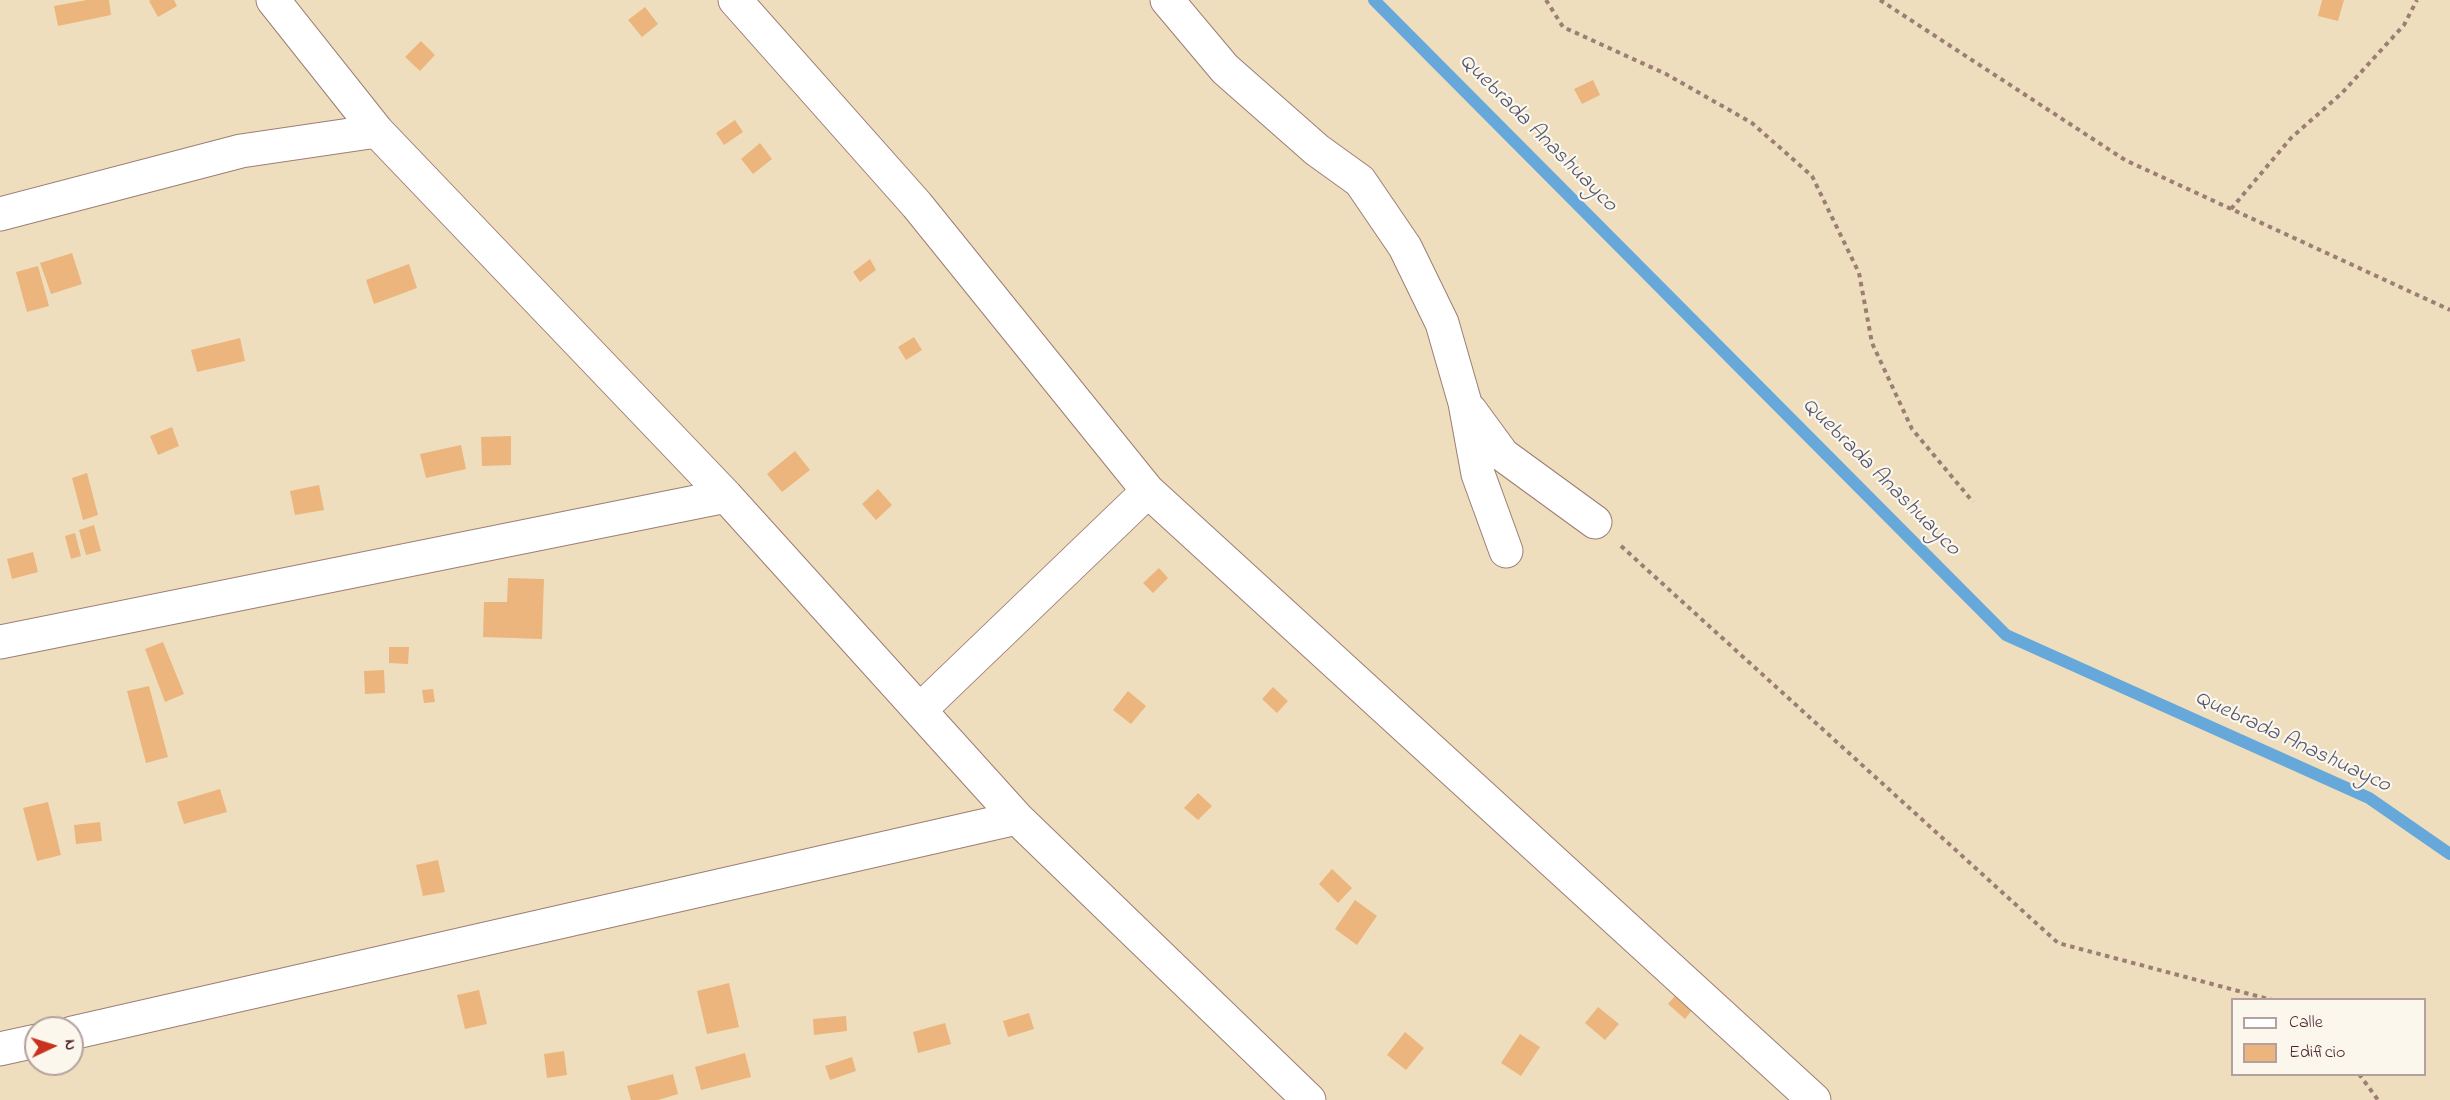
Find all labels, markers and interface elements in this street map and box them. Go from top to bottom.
water label: Quebrada Anashuayco [1452,49,1622,219]
water label: Quebrada Anashuayco [1795,393,1965,563]
water label: Quebrada Anashuayco [2190,686,2394,800]
legend [2231,998,2426,1076]
text: Calle [2289,1010,2323,1036]
north arrow [24,1016,84,1076]
text: N [58,1039,82,1051]
text: Edificio [2289,1040,2345,1066]

